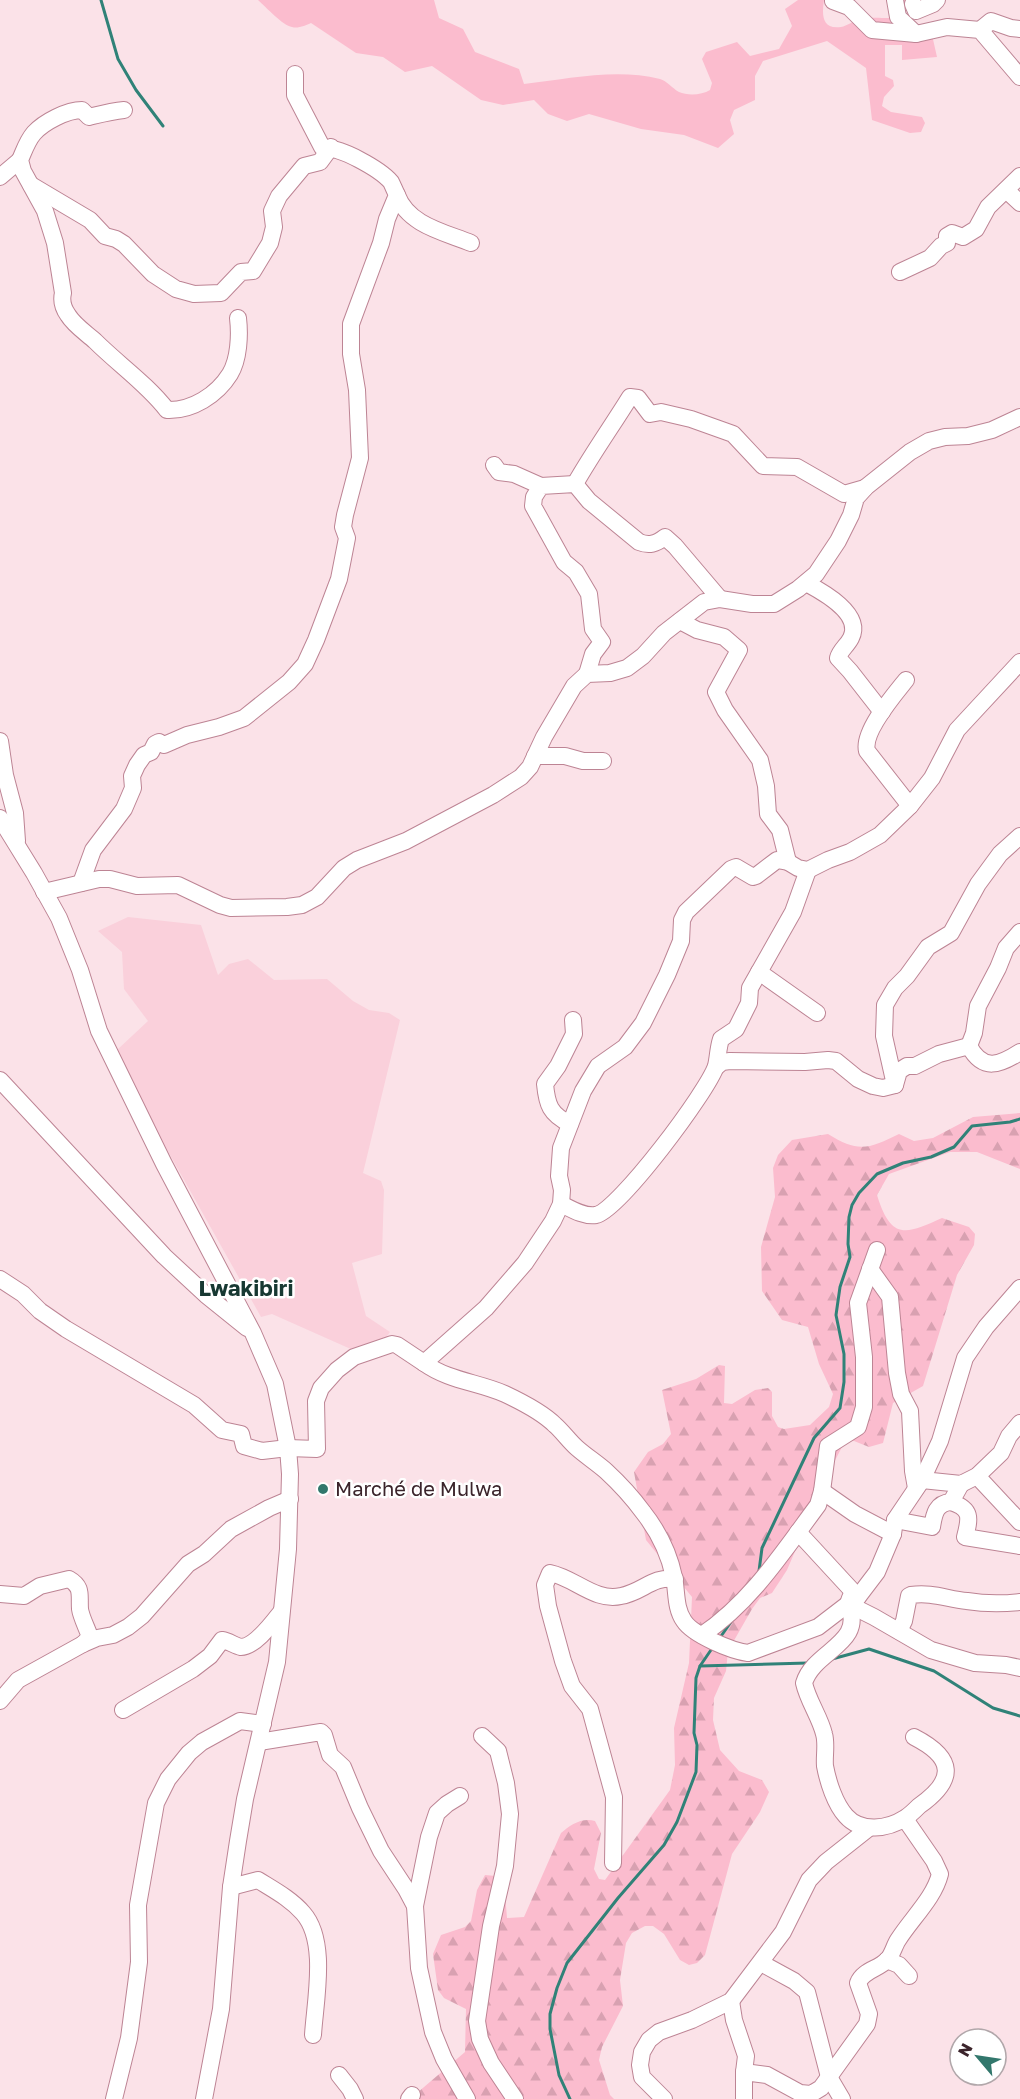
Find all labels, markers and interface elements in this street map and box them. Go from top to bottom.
district label: Lwakibiri [199,1274,293,1301]
place label: Marché de Mulwa [335,1476,502,1500]
marker: Marché de Mulwa [316,1482,330,1496]
north arrow [948,2027,1008,2087]
text: N [953,2040,977,2060]

